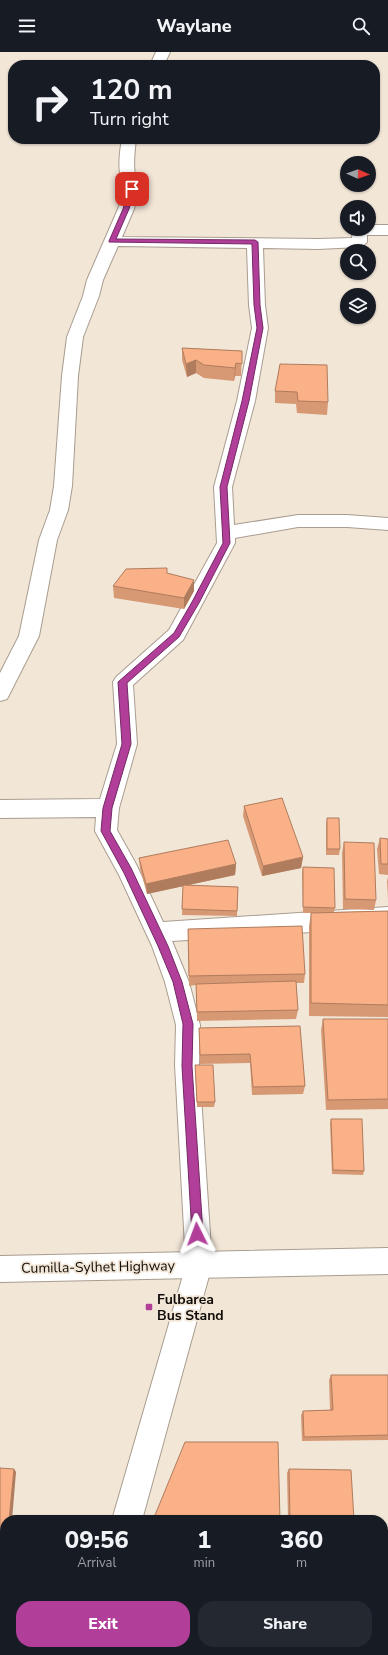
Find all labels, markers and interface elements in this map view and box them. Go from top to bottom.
text: Waylane [156,14,232,38]
icon: menu [16,15,38,37]
icon: search [350,15,372,37]
text: 120 m [90,71,173,109]
icon: right [24,76,76,128]
text: Turn right [90,107,169,131]
north arrow [340,156,376,192]
map controls [340,156,376,324]
pin [115,172,149,206]
icon: arrive [121,178,143,200]
button: sound [340,200,376,236]
button: search [340,244,376,280]
button: layers [340,288,376,324]
position arrow [176,1213,218,1255]
street label: Cumilla-Sylhet Highway [21,1256,176,1278]
place label: Fulbarea Bus Stand [157,1290,224,1325]
marker: Fulbarea Bus Stand [144,1302,154,1312]
text: 09:56 [65,1524,129,1556]
text: 1 [197,1524,212,1556]
text: 360 [280,1524,323,1556]
text: Arrival [77,1554,116,1572]
text: min [194,1554,215,1572]
text: m [296,1554,307,1572]
button: Exit [16,1601,190,1647]
button: Share [198,1601,372,1647]

